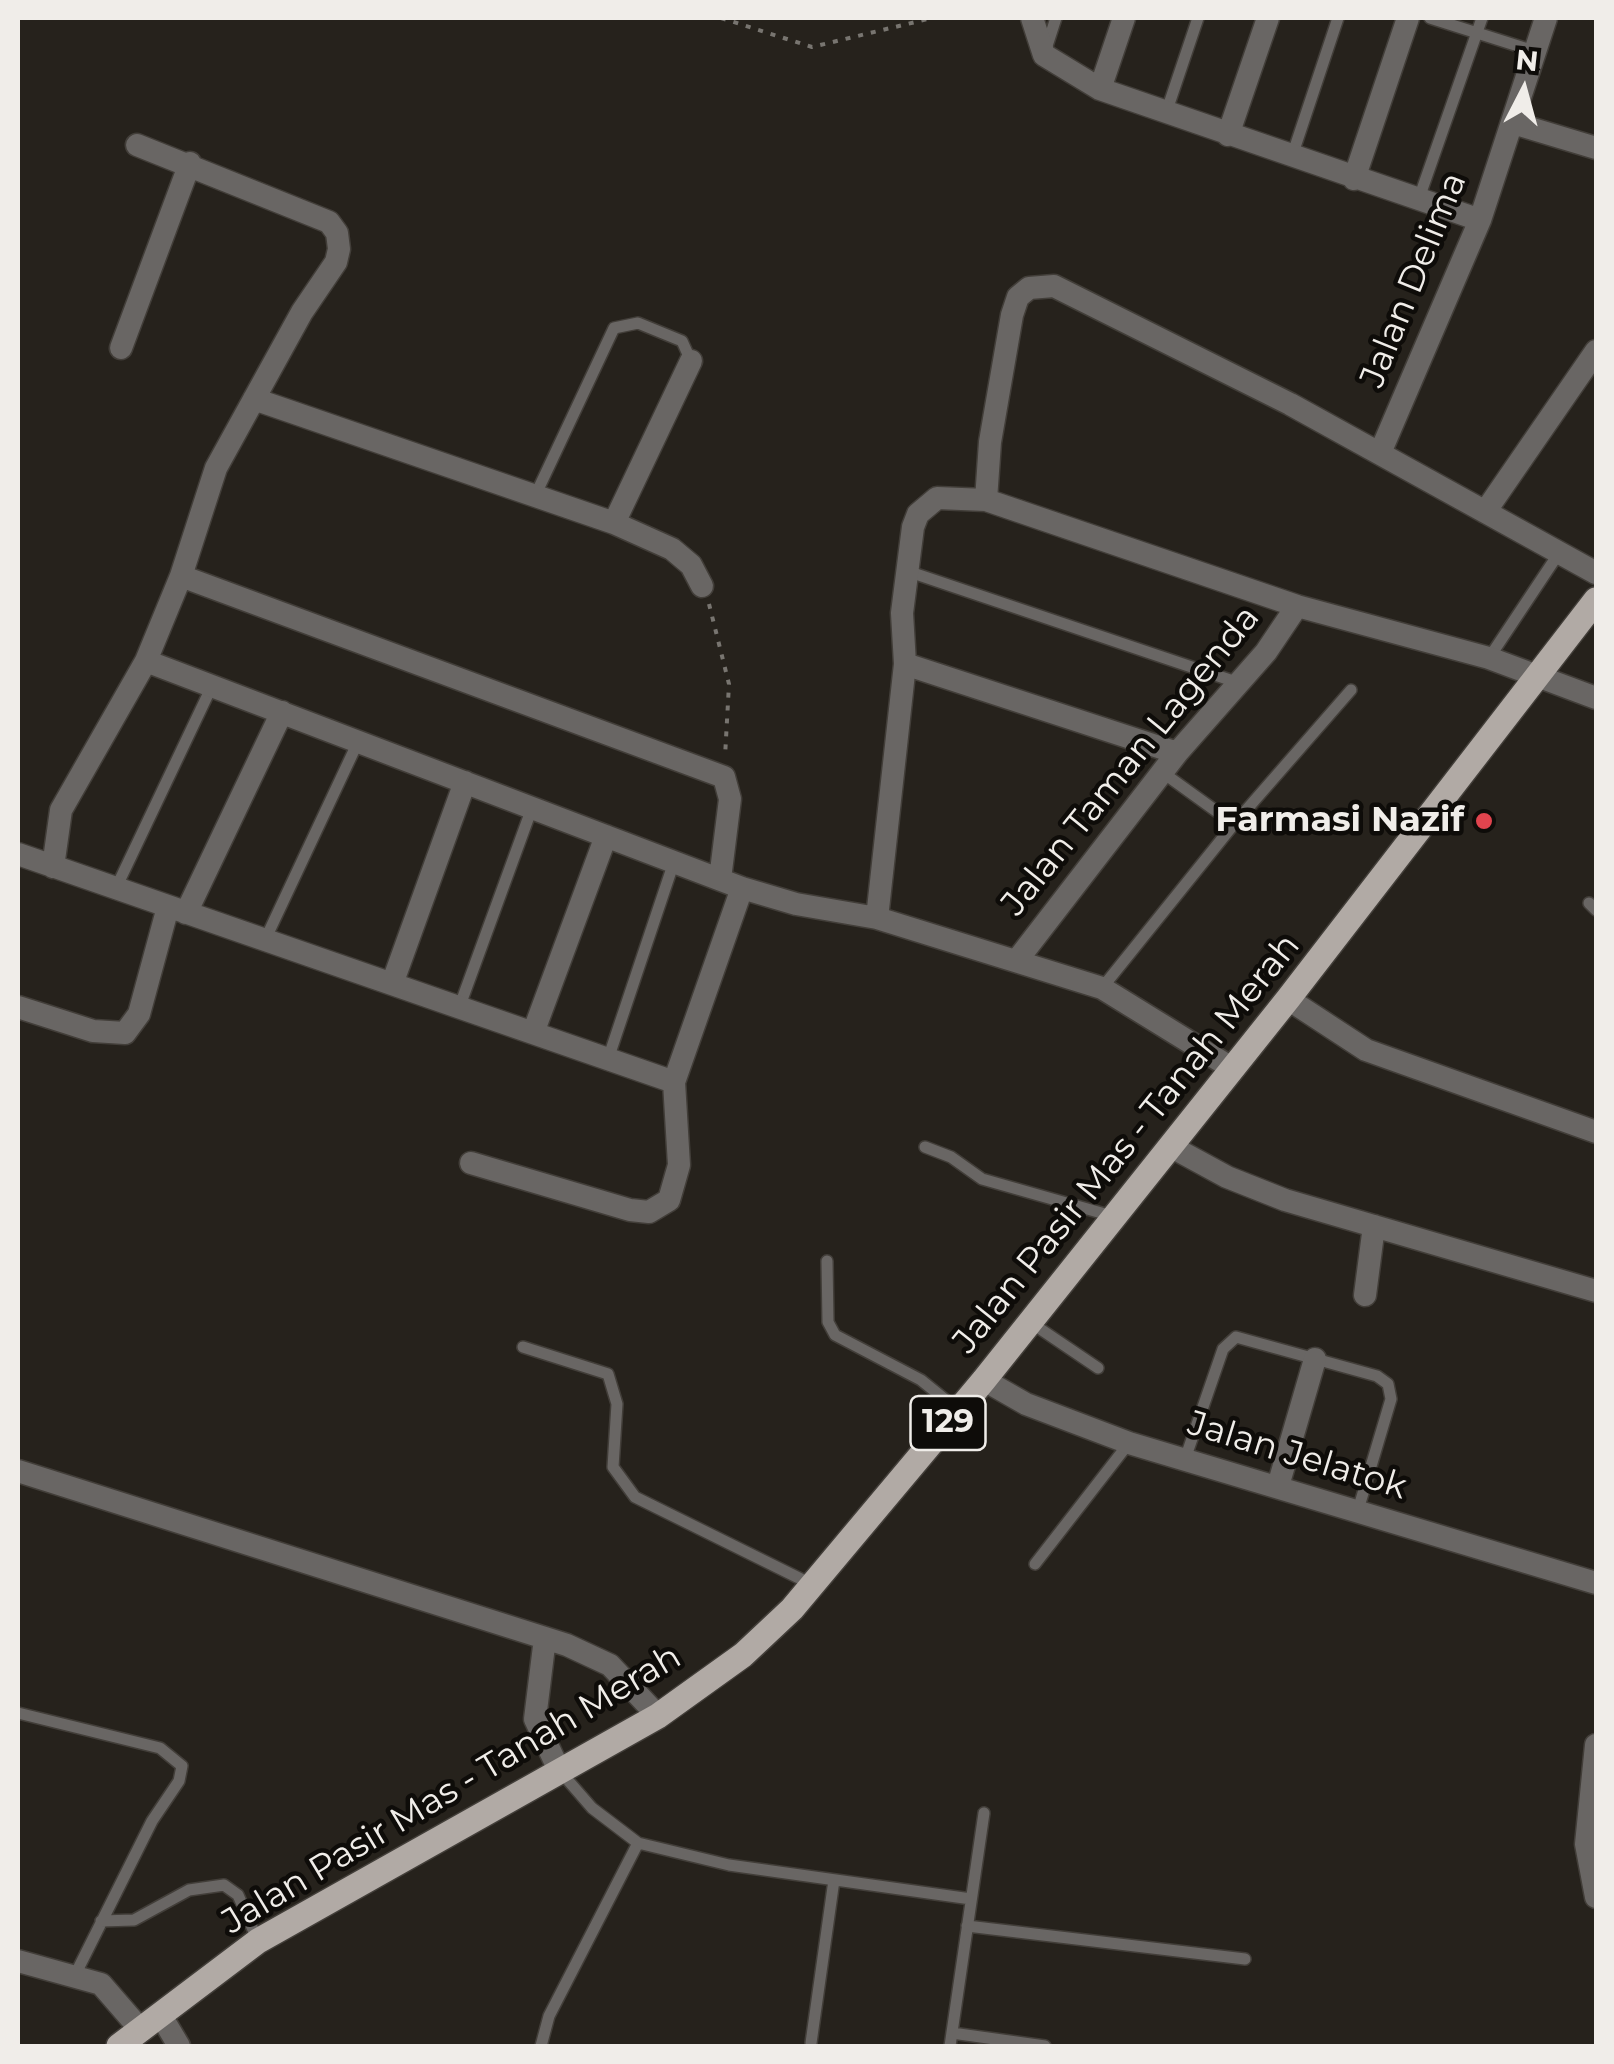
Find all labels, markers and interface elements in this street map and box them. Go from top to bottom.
north arrow [1474,40,1574,140]
text: N [1514,42,1540,78]
street label: Jalan Delima [1352,167,1476,393]
street label: Jalan Taman Lagenda [993,598,1269,924]
place label: Farmasi Nazif [1215,800,1464,842]
marker: Farmasi Nazif [1473,810,1495,832]
street label: Jalan Pasir Mas - Tanah Merah [945,926,1309,1362]
road number: 129 [910,1396,986,1450]
street label: Jalan Jelatok [1183,1403,1411,1509]
street label: Jalan Pasir Mas - Tanah Merah [215,1636,689,1944]

